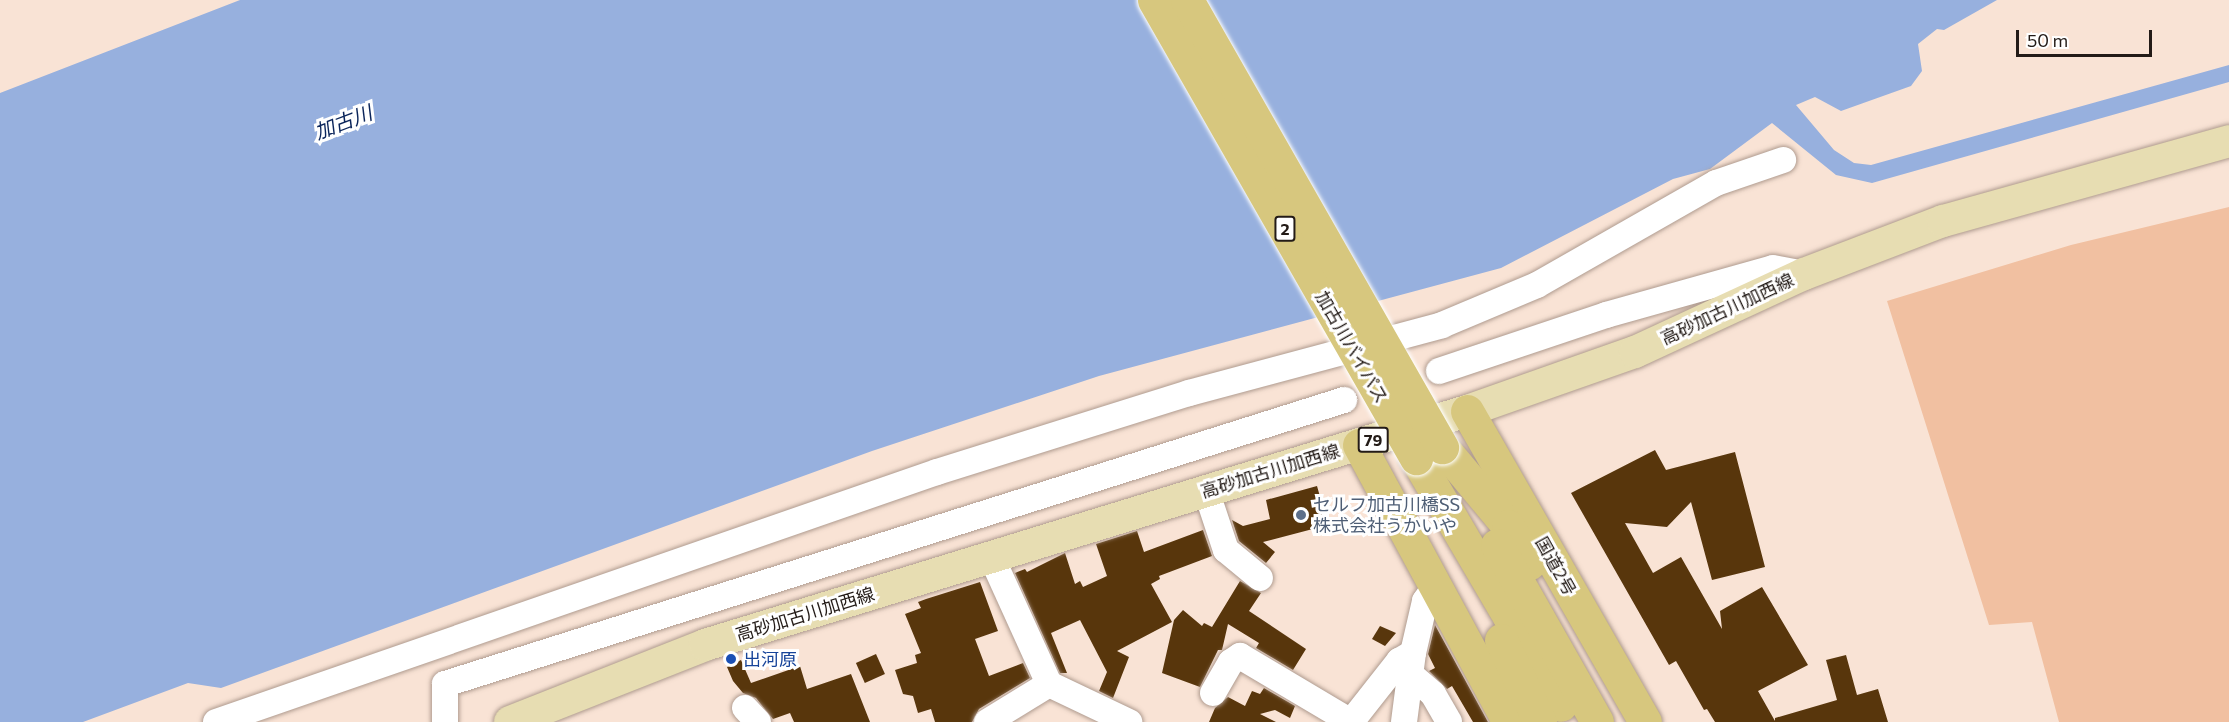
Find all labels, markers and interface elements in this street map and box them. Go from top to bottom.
scale bar [2019,18,2156,56]
text: 50 m [2027,29,2068,51]
water label: 加古川 [311,100,375,144]
road number: 2 [1273,216,1297,242]
street label: 高砂加古川加西線 [1657,269,1797,349]
street label: 加古川バイパス [1311,287,1393,407]
road number: 79 [1356,427,1390,453]
street label: 高砂加古川加西線 [1198,440,1342,502]
place label: セルフ加古川橋SS 株式会社うかいや [1313,494,1460,536]
marker: セルフ加古川橋SS 株式会社うかいや [1294,508,1308,522]
street label: 国道2号 [1531,533,1581,599]
street label: 高砂加古川加西線 [733,583,877,645]
place label: 出河原 [743,648,797,670]
marker: 出河原 [724,652,738,666]

